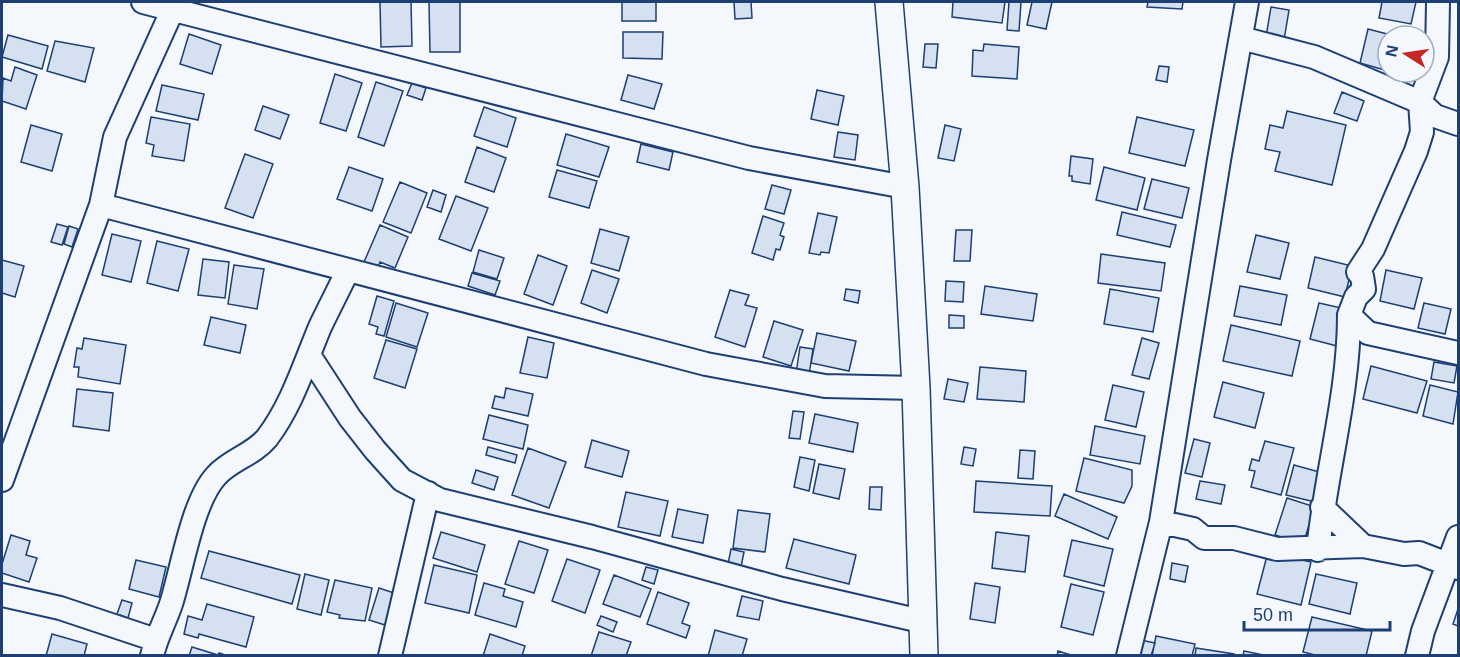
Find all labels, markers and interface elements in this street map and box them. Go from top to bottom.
north arrow [1376,24,1436,84]
text: N [1382,44,1401,58]
scale bar [1244,594,1390,632]
text: 50 m [1253,605,1293,625]

